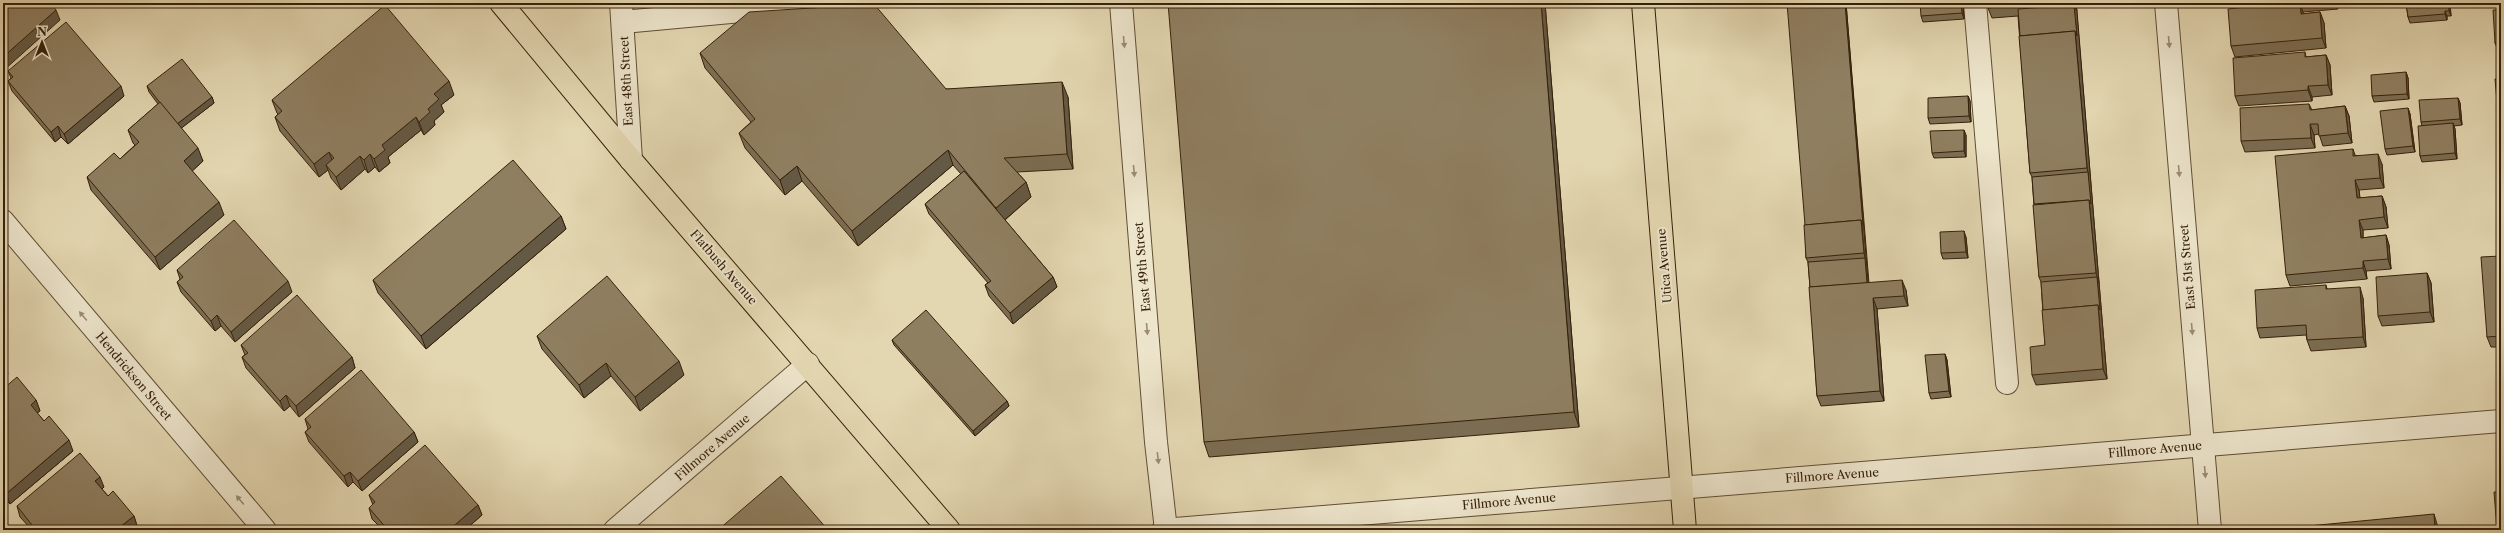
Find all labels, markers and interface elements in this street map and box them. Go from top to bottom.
north arrow [22,22,62,62]
text: N [37,25,47,39]
street label: East 48th Street [616,35,636,126]
one-way arrow [1120,36,1127,48]
one-way arrow [2165,36,2172,48]
one-way arrow [1131,165,1138,177]
one-way arrow [2176,165,2183,177]
street label: East 49th Street [1131,221,1153,313]
street label: East 51st Street [2176,223,2198,310]
street label: Flatbush Avenue [687,226,761,308]
street label: Utica Avenue [1653,228,1675,304]
one-way arrow [79,310,88,321]
one-way arrow [1143,323,1150,335]
one-way arrow [2189,323,2196,335]
street label: Hendrickson Street [93,329,176,424]
street label: Fillmore Avenue [672,410,753,484]
street label: Fillmore Avenue [2107,437,2203,461]
one-way arrow [1155,452,1161,465]
street label: Fillmore Avenue [1785,464,1880,486]
one-way arrow [2202,466,2208,478]
street label: Fillmore Avenue [1461,489,1557,513]
one-way arrow [235,495,244,506]

